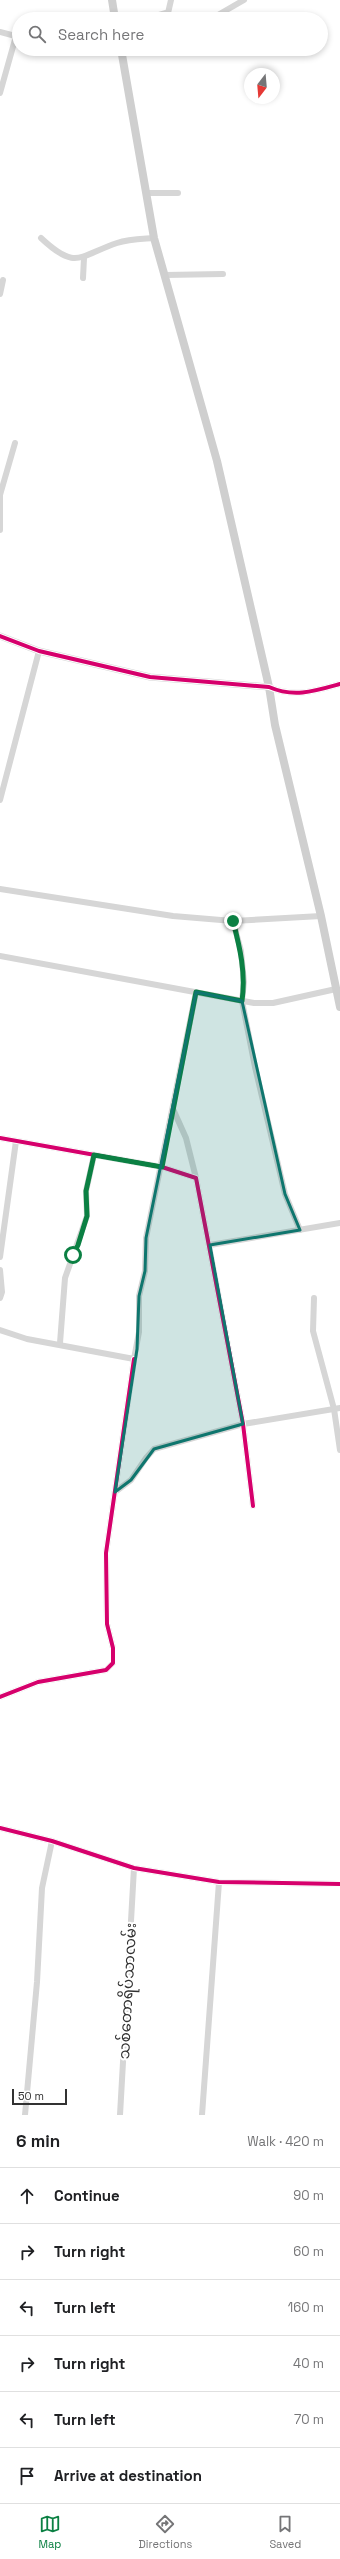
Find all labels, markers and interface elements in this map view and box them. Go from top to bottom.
search box [12,12,328,56]
icon: search [26,23,48,45]
text: Search here [58,25,144,44]
north arrow [244,68,280,104]
route end [224,912,242,930]
route start [64,1246,82,1264]
street label: သစ်တောရိပ်သာလမ်း [114,1922,143,2060]
scale bar [12,2087,67,2106]
text: 50 m [18,2089,44,2103]
text: 6 min [16,2130,60,2152]
text: Walk · 420 m [247,2133,324,2150]
icon: ahead [16,2185,38,2207]
text: Continue [54,2186,120,2205]
text: 90 m [293,2187,324,2204]
icon: right [16,2241,38,2263]
text: Turn right [54,2242,125,2261]
text: 60 m [293,2243,324,2260]
icon: left [16,2297,38,2319]
text: Turn left [54,2298,116,2317]
text: 160 m [288,2299,324,2316]
icon: right [16,2353,38,2375]
text: Turn right [54,2354,125,2373]
text: 40 m [293,2355,324,2372]
icon: left [16,2409,38,2431]
text: Turn left [54,2410,116,2429]
text: 70 m [294,2411,324,2428]
icon: arrive [16,2465,38,2487]
text: Arrive at destination [54,2466,202,2485]
tab: Map [39,2513,61,2551]
tab: Directions [138,2513,192,2551]
tab: Saved [269,2513,301,2551]

